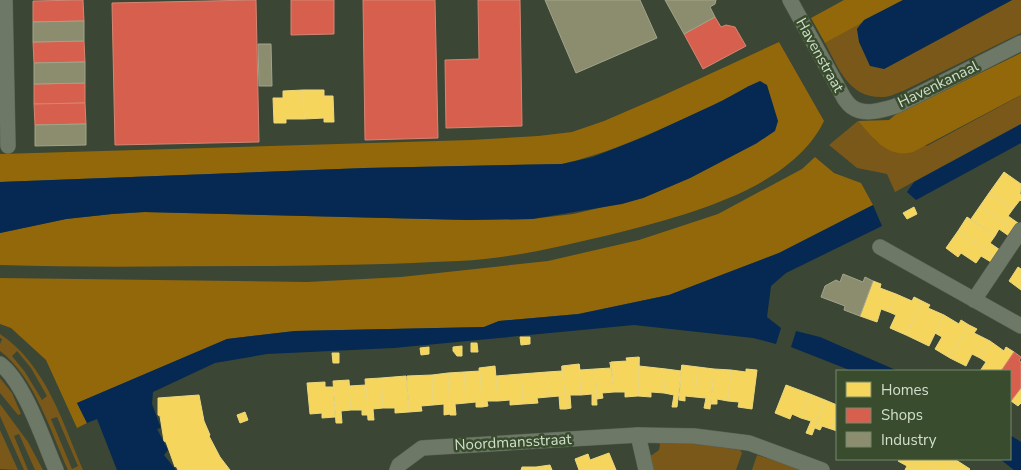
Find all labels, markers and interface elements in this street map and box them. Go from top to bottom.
street label: Havenstraat [791,14,849,96]
street label: Havenkanaal [894,56,982,112]
legend [836,370,1011,460]
text: Homes [881,380,929,400]
text: Shops [881,405,923,425]
street label: Noordmansstraat [454,429,573,455]
text: Industry [881,430,937,450]

